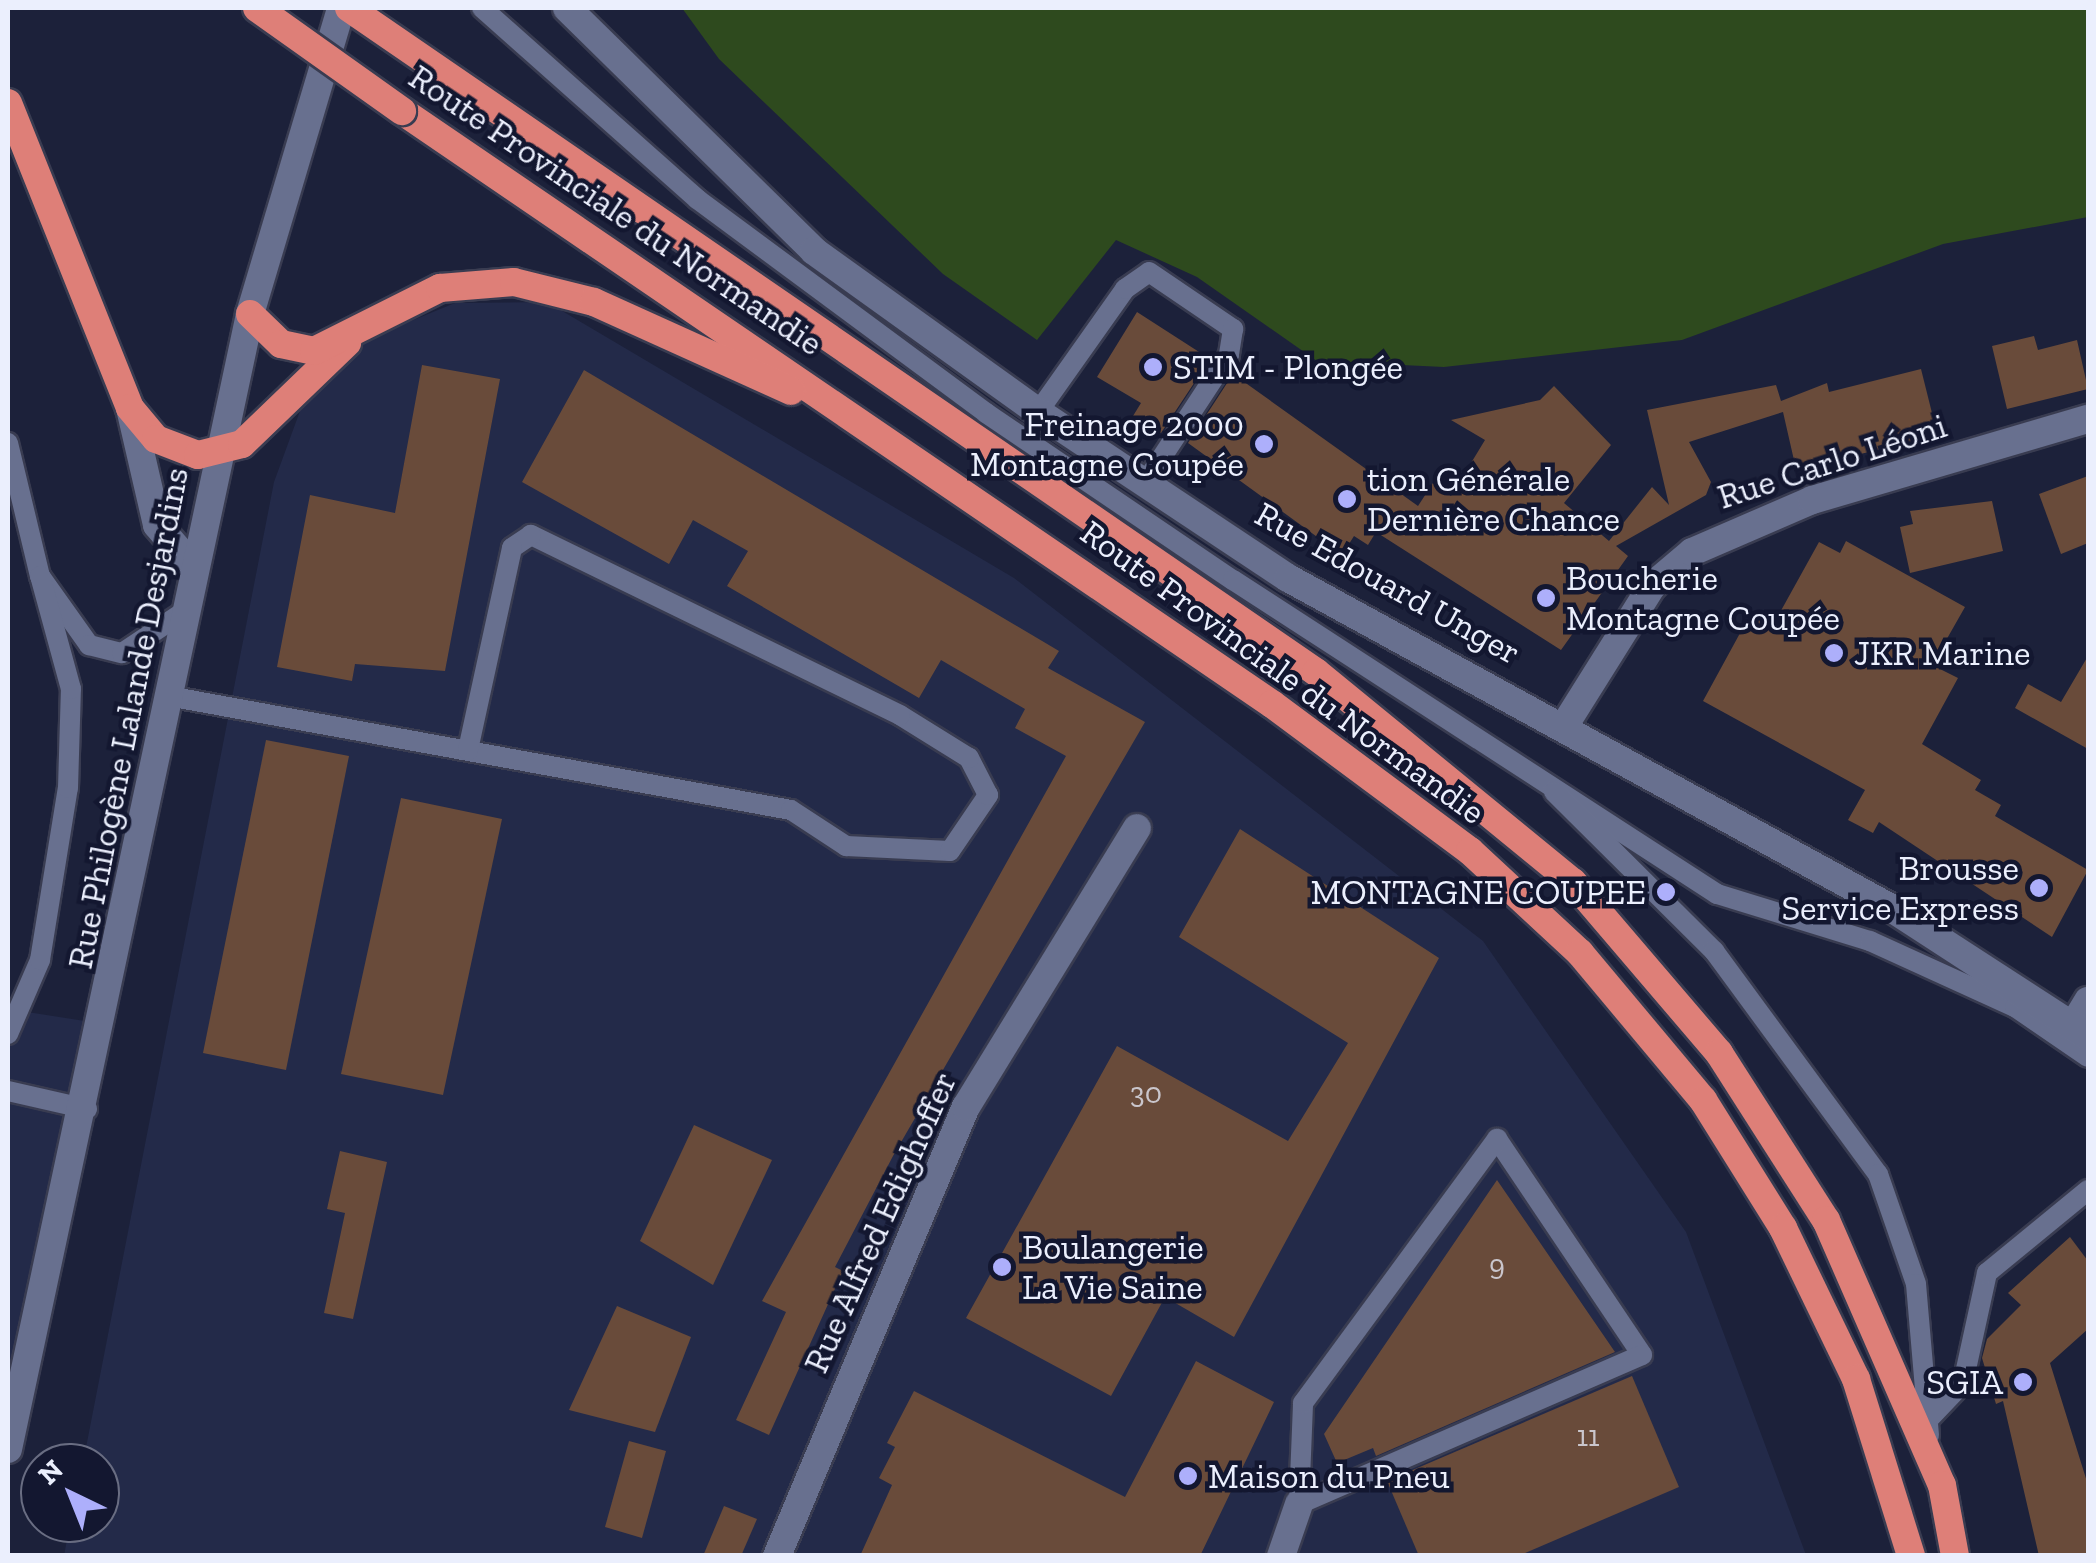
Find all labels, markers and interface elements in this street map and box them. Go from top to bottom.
street label: Route Provinciale du Normandie [401,56,831,364]
place label: STIM - Plongée [1173,346,1403,388]
marker: STIM - Plongée [1142,356,1164,378]
place label: Freinage 2000 Montagne Coupée [970,403,1244,485]
street label: Rue Carlo Léoni [1712,404,1952,518]
marker: Freinage 2000 Montagne Coupée [1253,433,1275,455]
place label: tion Générale Dernière Chance [1367,458,1620,540]
street label: Rue Philogène Lalande Desjardins [59,464,197,972]
marker: tion Générale Dernière Chance [1336,488,1358,510]
street label: Rue Edouard Unger [1248,493,1528,673]
street label: Route Provinciale du Normandie [1073,511,1493,833]
place label: Boucherie Montagne Coupée [1566,557,1840,639]
marker: Boucherie Montagne Coupée [1535,587,1557,609]
place label: JKR Marine [1854,632,2030,674]
marker: JKR Marine [1823,642,1845,664]
place label: Brousse Service Express [1781,847,2019,929]
place label: MONTAGNE COUPEE [1311,871,1646,913]
marker: Brousse Service Express [2028,877,2050,899]
marker: MONTAGNE COUPEE [1655,881,1677,903]
street label: Rue Alfred Edighoffer [795,1065,965,1379]
house number: 30 [1130,1075,1162,1111]
place label: Boulangerie La Vie Saine [1022,1226,1204,1308]
house number: 9 [1489,1247,1505,1283]
marker: Boulangerie La Vie Saine [991,1256,1013,1278]
place label: SGIA [1926,1361,2003,1403]
marker: SGIA [2012,1371,2034,1393]
house number: 11 [1576,1418,1600,1454]
north arrow [20,1443,120,1543]
text: N [32,1453,70,1491]
place label: Maison du Pneu [1208,1455,1450,1497]
marker: Maison du Pneu [1177,1465,1199,1487]

